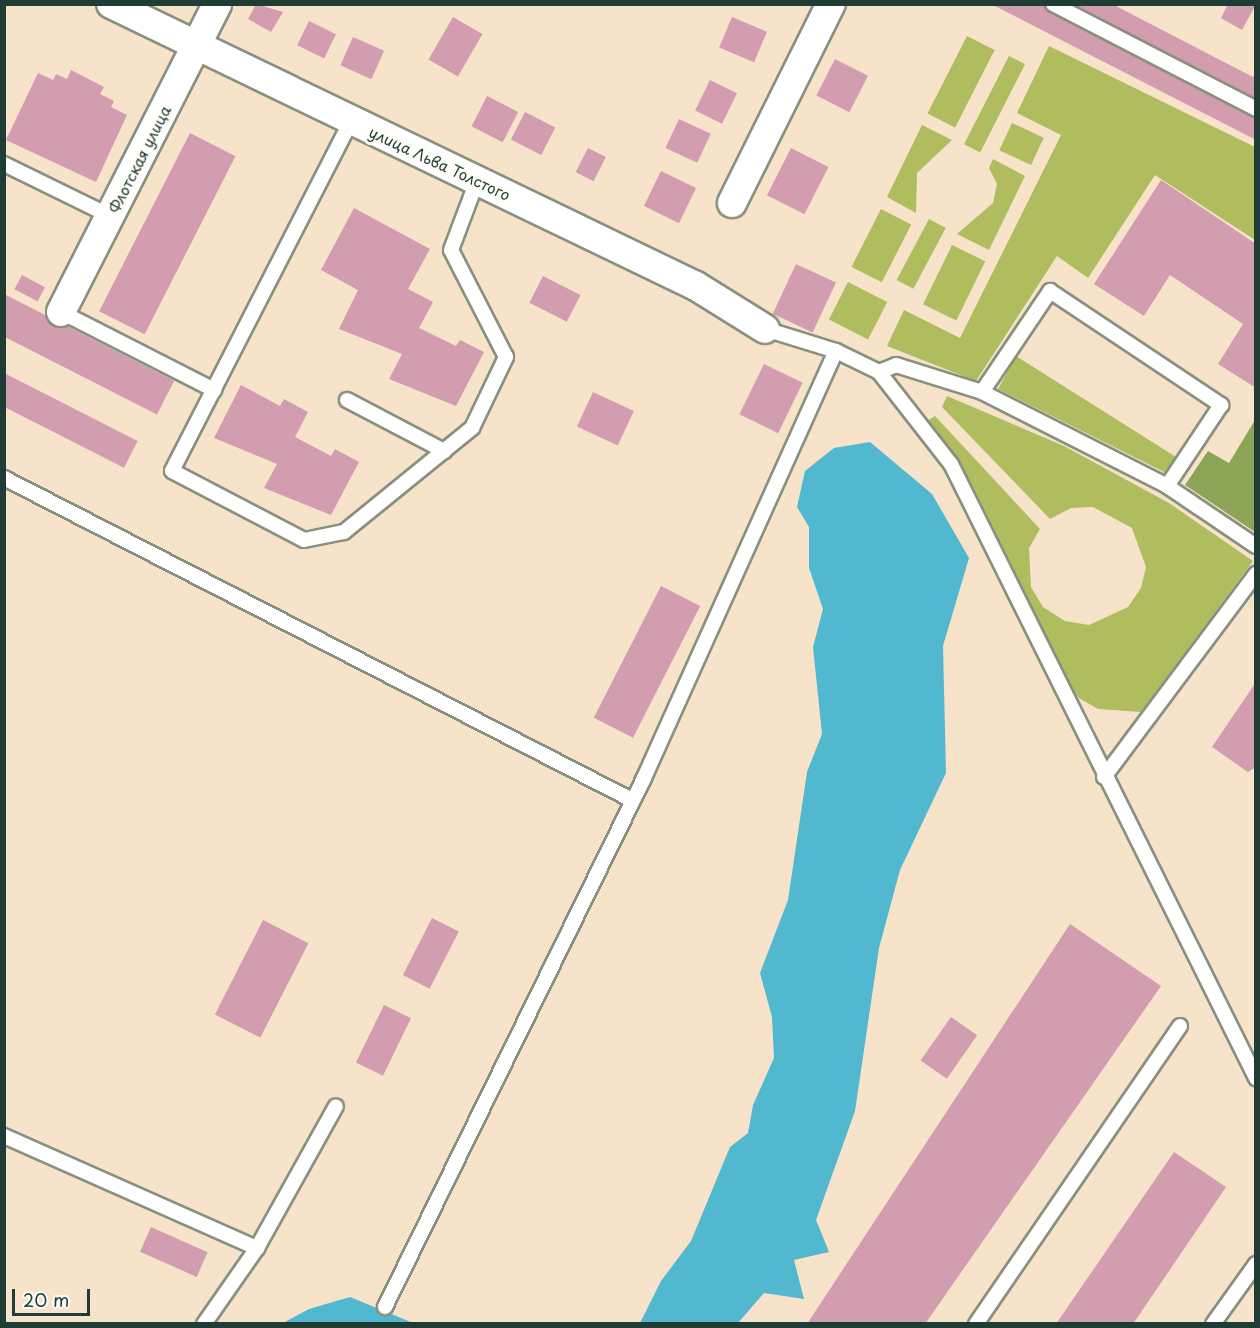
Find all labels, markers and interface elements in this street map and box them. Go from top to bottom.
street label: Флотская улица [104,102,174,216]
street label: улица Льва Толстого [366,122,514,204]
scale bar [15,1277,93,1315]
text: 20 m [23,1286,69,1313]

